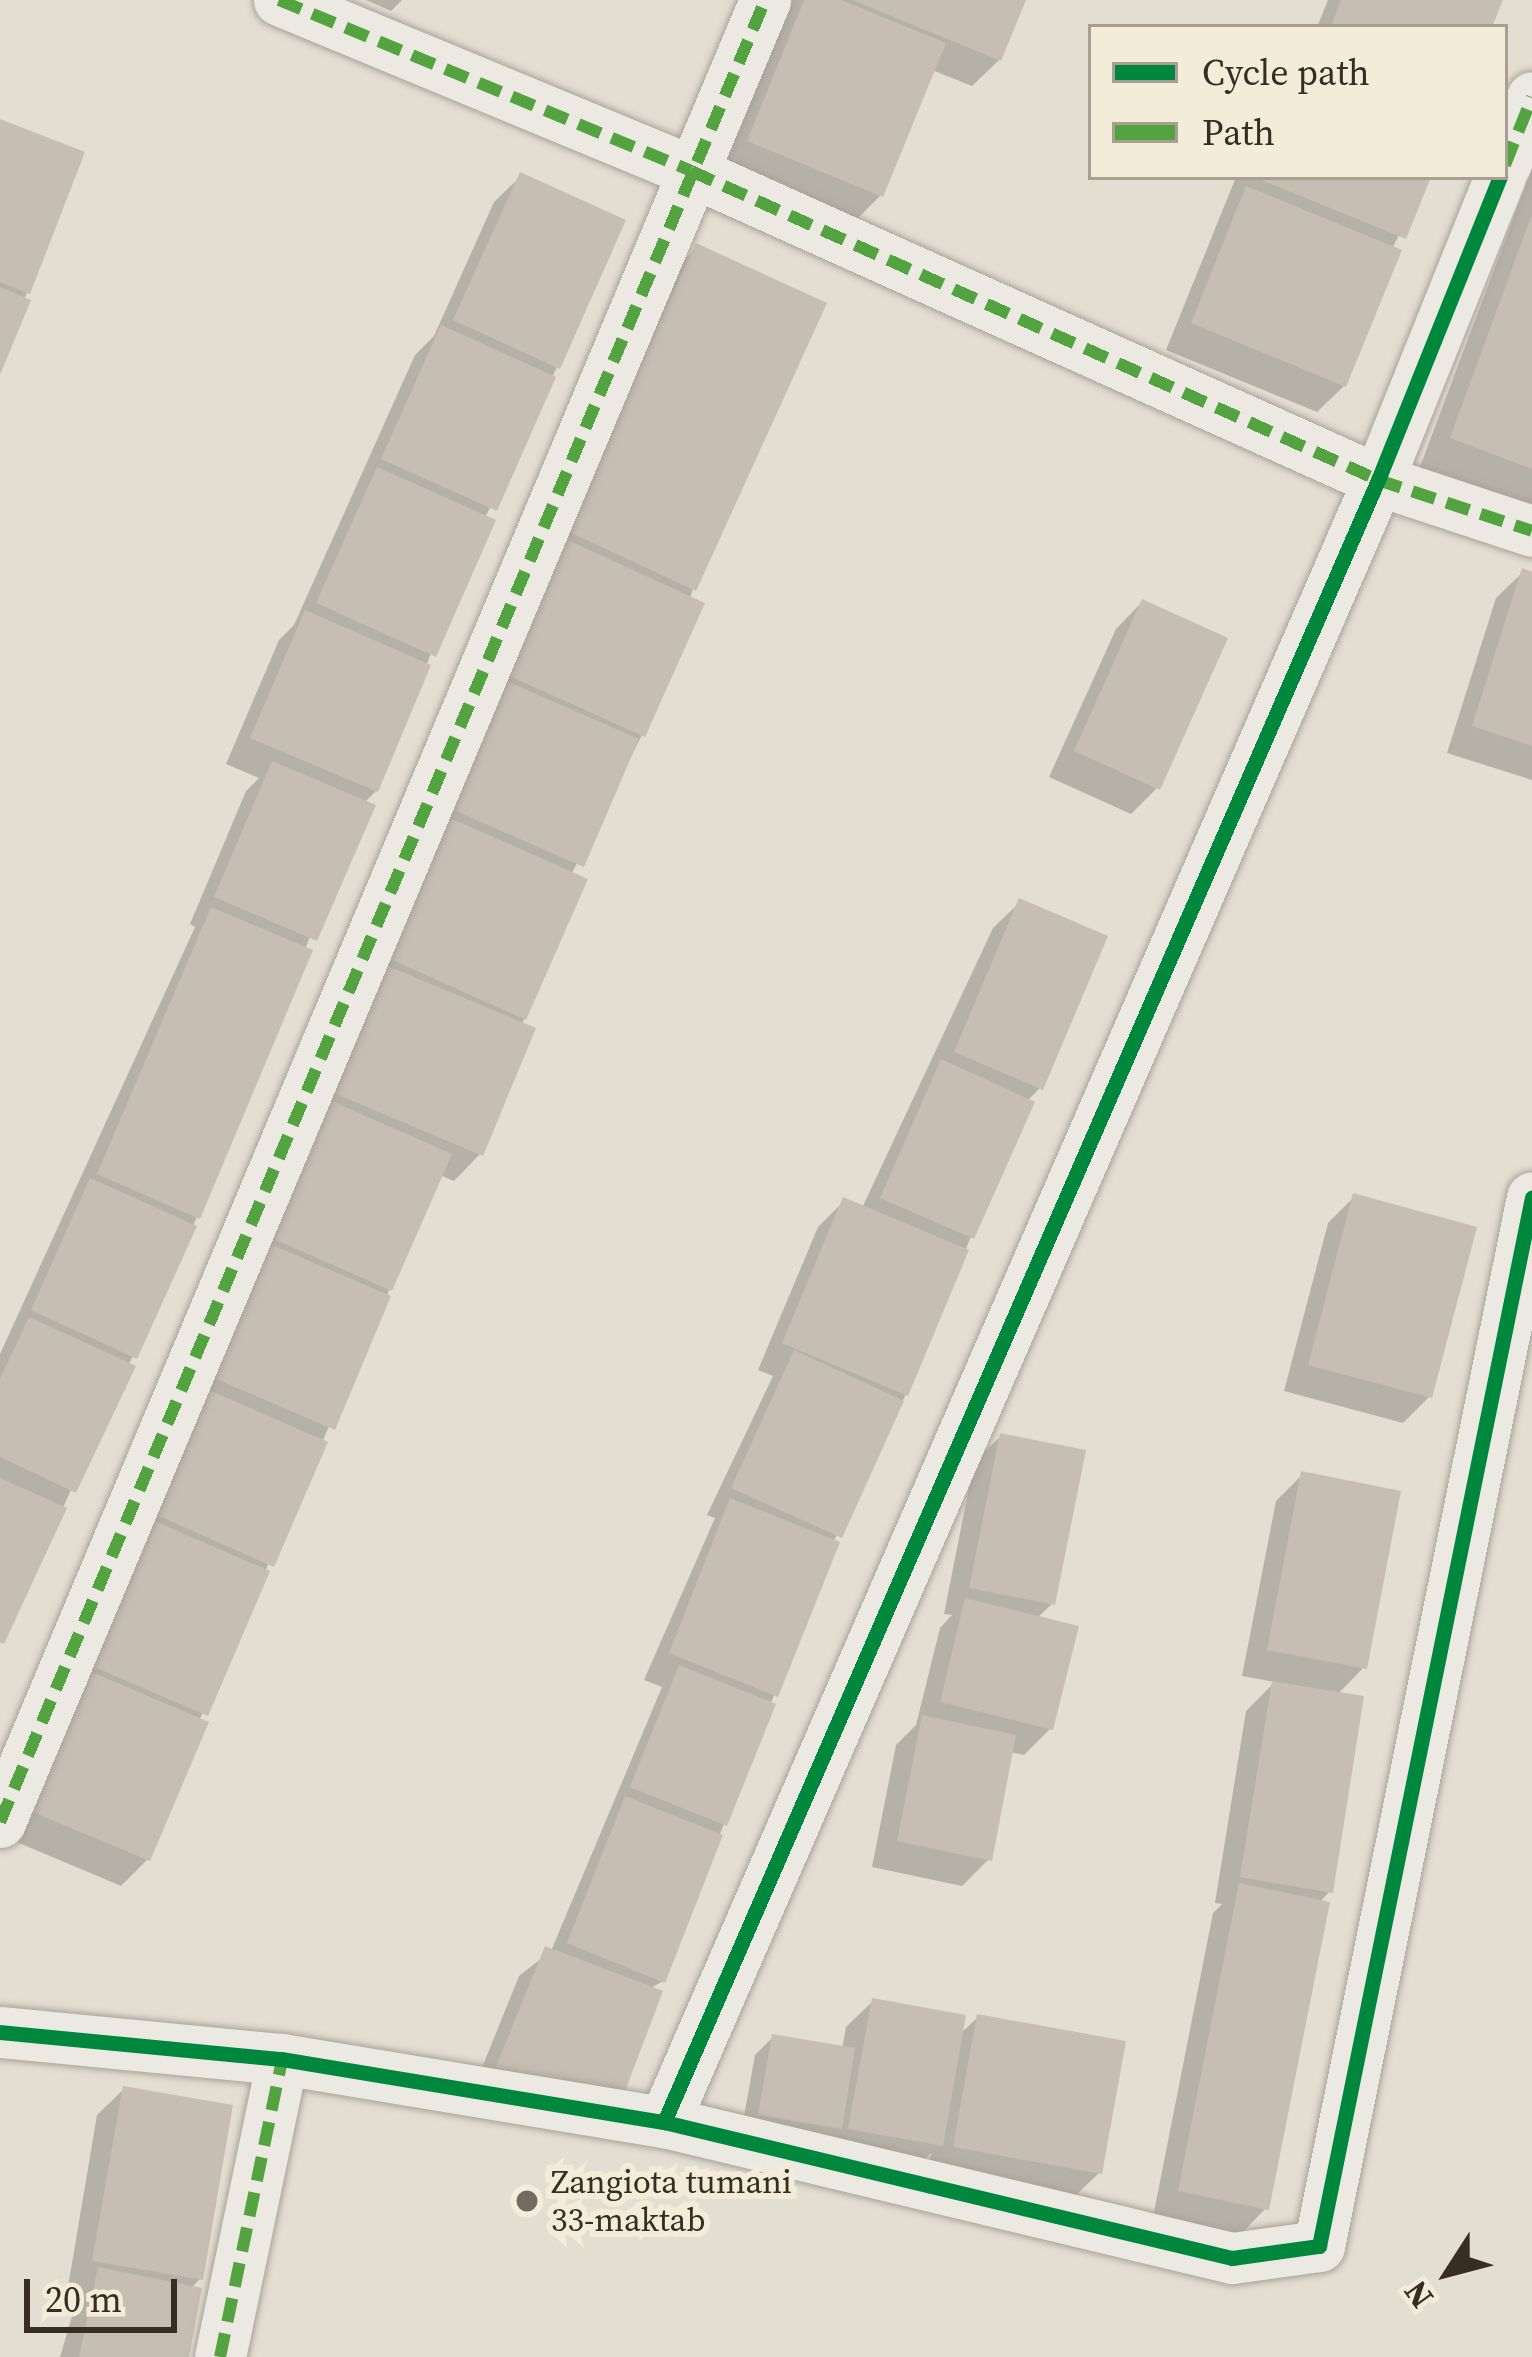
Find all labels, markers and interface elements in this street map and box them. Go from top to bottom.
legend [1088,24,1508,180]
text: Cycle path [1202,48,1370,97]
text: Path [1202,108,1275,157]
place label: Zangiota tumani 33-maktab [551,2162,792,2240]
marker: Zangiota tumani 33-maktab [514,2188,540,2214]
north arrow [1388,2213,1508,2333]
scale bar [30,2255,183,2329]
text: N [1393,2272,1444,2317]
text: 20 m [45,2275,122,2324]

